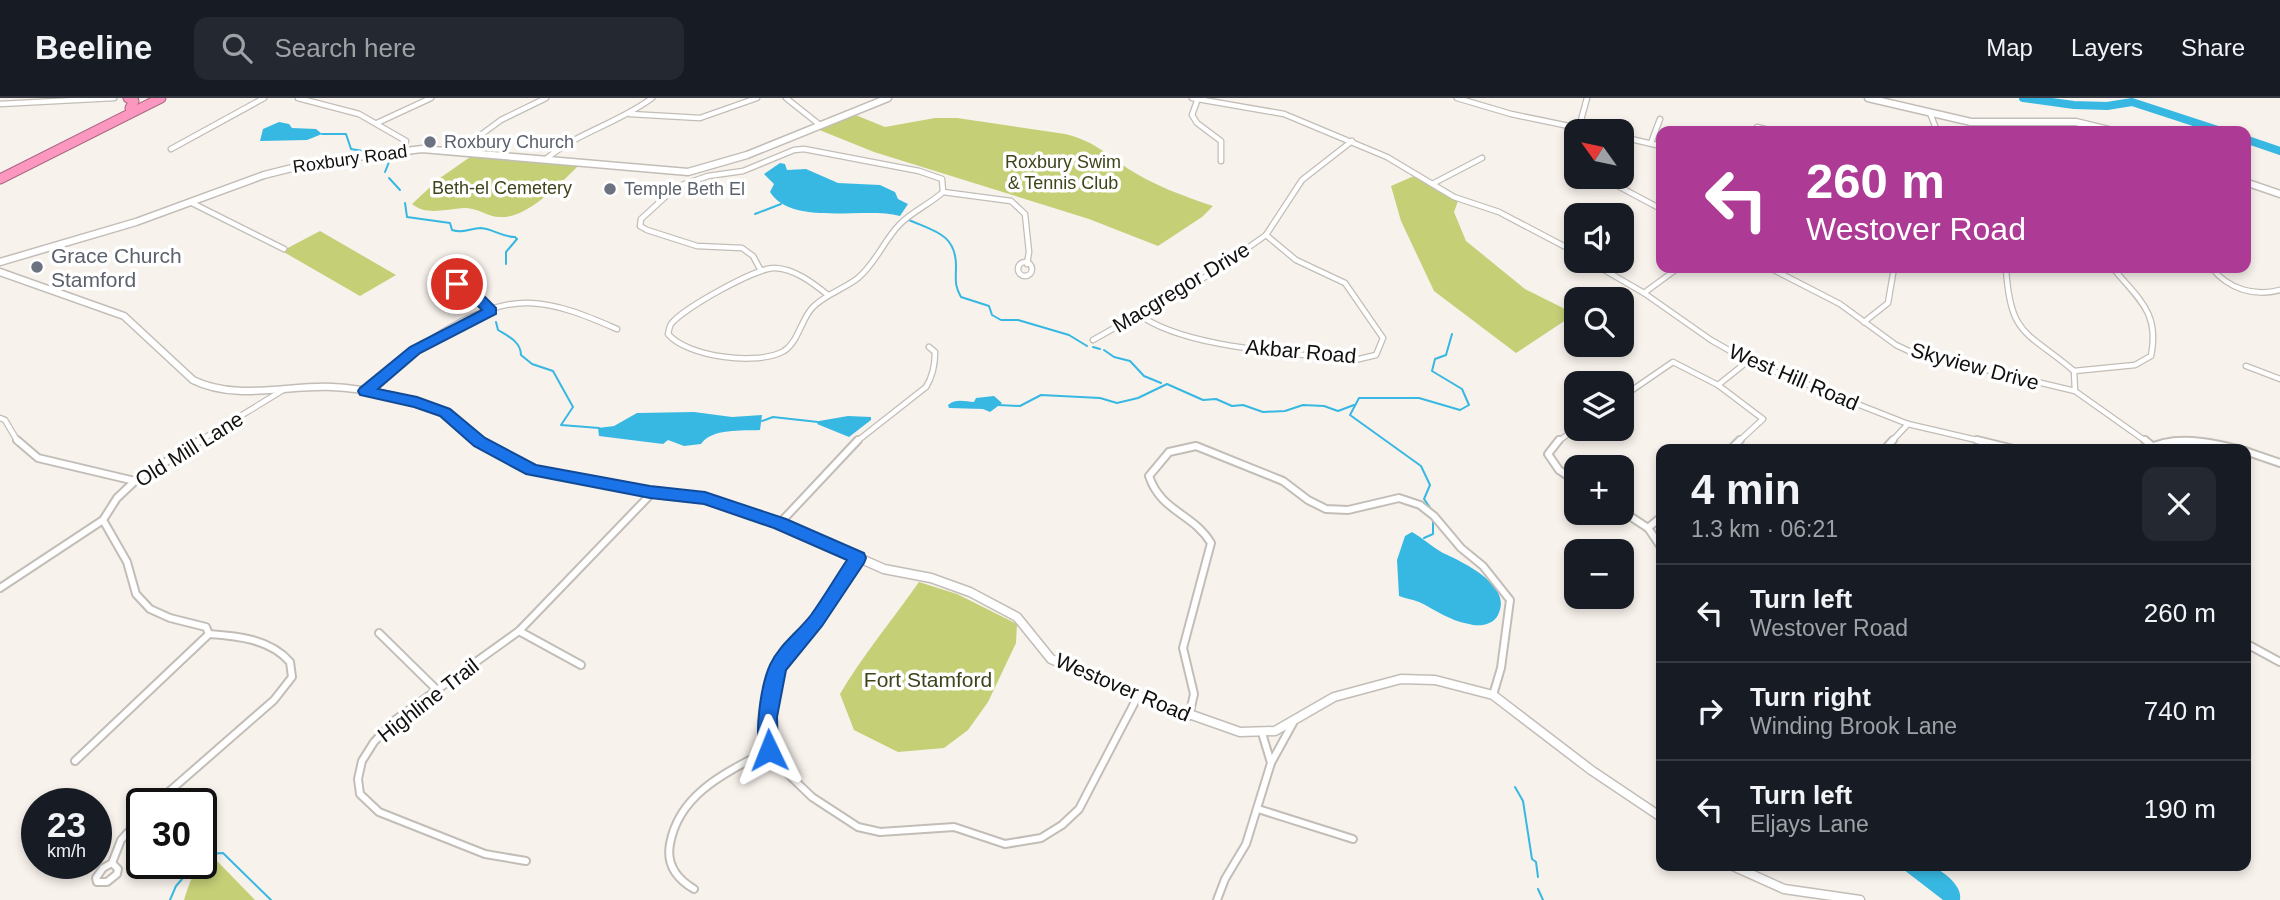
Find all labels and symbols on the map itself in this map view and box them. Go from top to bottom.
north arrow [1564,119,1634,189]
place label: Roxbury Church [444,132,574,152]
marker: Roxbury Church [422,134,438,150]
street label: Roxbury Road [292,141,408,177]
park label: Roxbury Swim & Tennis Club [1005,152,1121,193]
park label: Beth-el Cemetery [432,178,572,198]
place label: Temple Beth El [624,179,745,199]
marker: Temple Beth El [602,181,618,197]
street label: Macgregor Drive [1109,237,1253,337]
place label: Grace Church Stamford [51,244,182,291]
pin [427,254,487,314]
marker: Grace Church Stamford [29,259,45,275]
street label: Akbar Road [1245,335,1357,367]
street label: Skyview Drive [1908,338,2042,394]
street label: West Hill Road [1726,339,1862,415]
street label: Old Mill Lane [131,407,247,491]
street label: Westover Road [1052,648,1194,726]
street label: Highline Trail [373,654,483,746]
park label: Fort Stamford [864,668,992,691]
position arrow [732,713,806,787]
speed limit sign: 30 [126,788,217,879]

